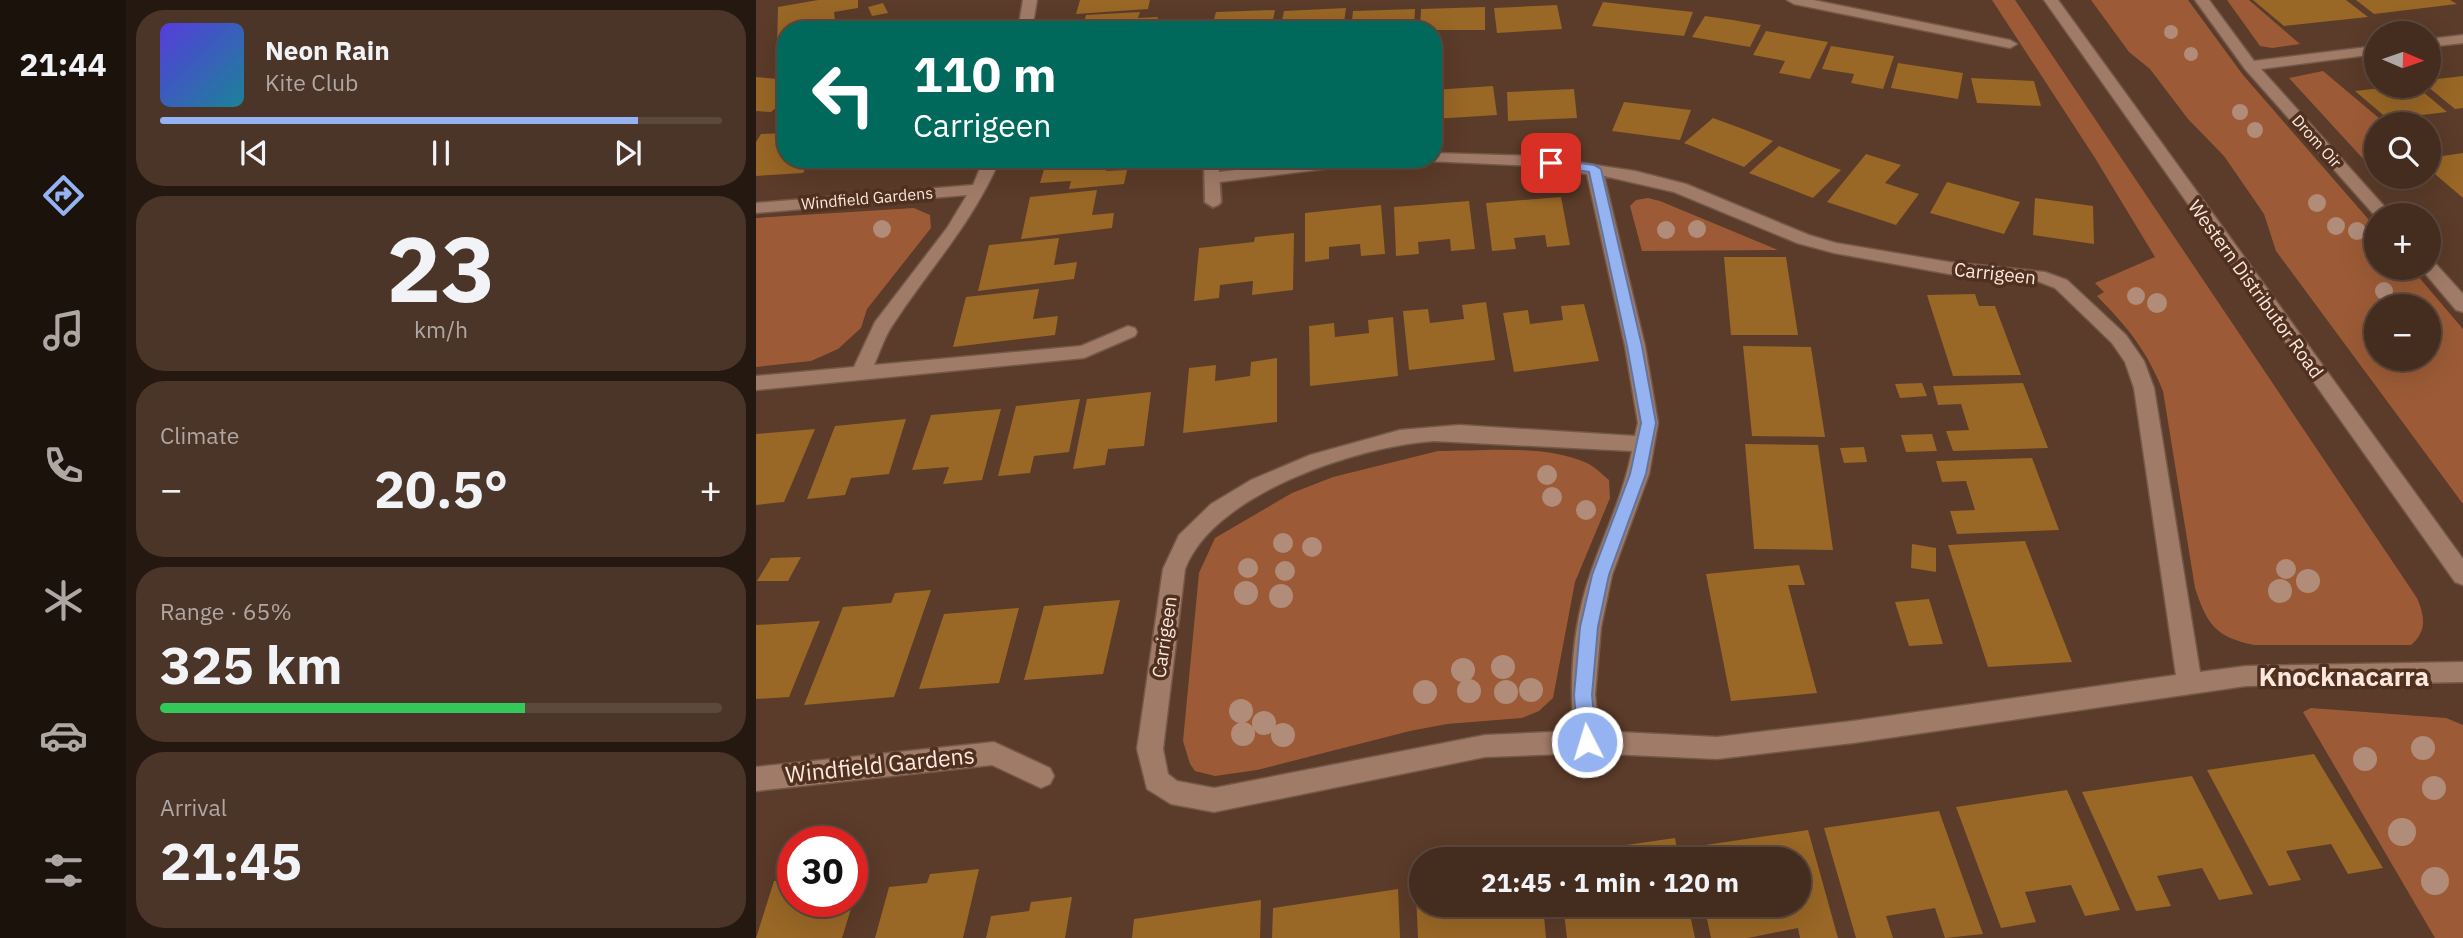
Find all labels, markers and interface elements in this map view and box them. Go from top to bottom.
north arrow [2364,21,2441,98]
map controls [2364,21,2441,371]
text: Neon Rain [265,33,390,67]
text: 110 m [913,42,1057,105]
text: 21:44 [19,43,107,85]
icon: left [798,49,889,140]
text: Kite Club [265,67,358,97]
text: Carrigeen [913,104,1051,146]
street label: Drom Oir [2288,110,2346,172]
button: search [2364,112,2441,189]
pin [1521,133,1581,193]
icon: previous [235,134,273,172]
icon: pause [422,134,460,172]
icon: next [609,134,647,172]
icon: arrive [1532,144,1570,182]
icon: directions [39,171,88,220]
street label: Windfield Gardens [800,182,934,214]
street label: Western Distributor Road [2183,195,2329,383]
button: + [2364,203,2441,280]
text: 23 [386,209,496,327]
street label: Carrigeen [1953,257,2037,289]
button: − [2364,294,2441,371]
icon: music [39,306,88,355]
text: km/h [414,314,468,344]
text: Climate [160,420,239,450]
icon: phone [39,441,88,490]
text: 20.5° [374,455,508,522]
text: − [160,464,183,513]
text: + [699,464,722,513]
icon: climate [39,576,88,625]
street label: Carrigeen [1146,595,1182,679]
text: Range · 65% [160,596,292,626]
text: 325 km [160,631,342,698]
district label: Knocknacarra [2259,659,2429,693]
position arrow [1550,705,1624,779]
icon: car [39,711,88,760]
street label: Windfield Gardens [784,739,976,789]
text: Arrival [160,792,227,822]
speed limit sign: 30 [777,826,868,917]
text: 21:45 [160,827,302,894]
icon: filters [39,846,88,895]
text: 21:45 · 1 min · 120 m [1481,865,1739,899]

